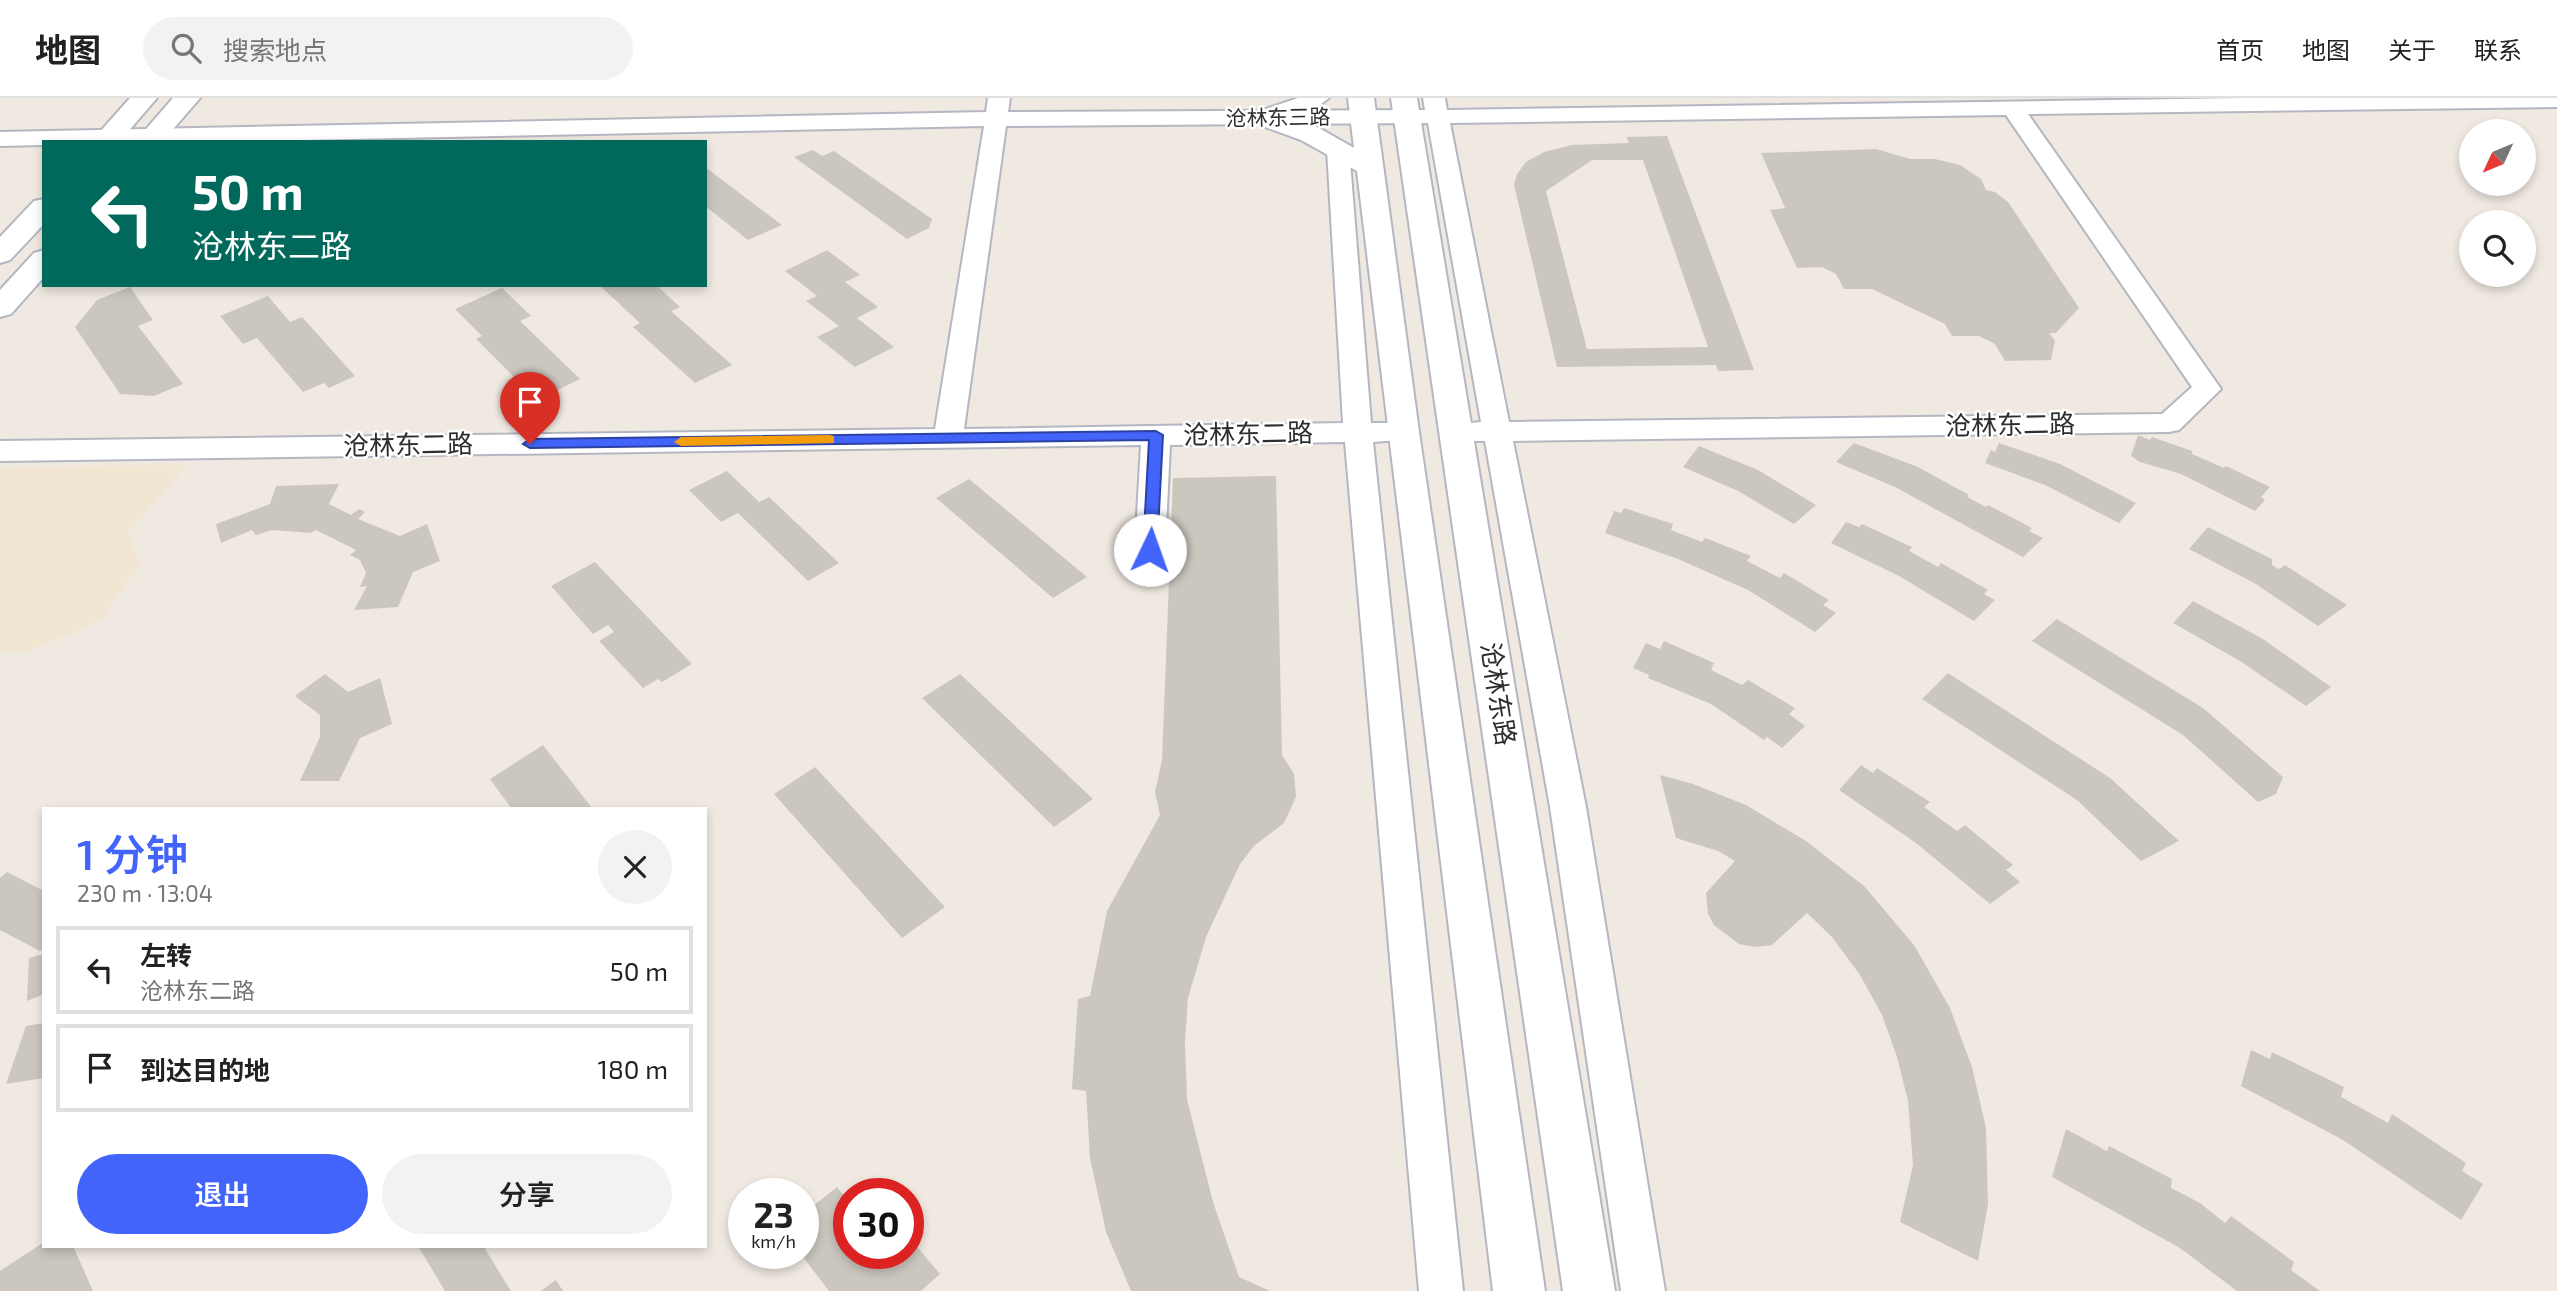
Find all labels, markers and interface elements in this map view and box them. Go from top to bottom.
search box [143,17,633,80]
text: 地图 [35,29,101,69]
icon: search [167,29,205,67]
text: 搜索地点 [223,34,327,65]
text: 首页 [2216,35,2264,64]
text: 地图 [2302,35,2350,64]
text: 关于 [2388,35,2436,64]
text: 联系 [2474,35,2522,64]
street label: 沧林东三路 [1225,103,1331,130]
north arrow [2459,119,2536,196]
map controls [2459,119,2536,287]
text: 50 m [192,161,304,220]
icon: left [77,168,168,259]
button: search [2459,210,2536,287]
text: 沧林东二路 [192,226,352,264]
pin [500,372,560,444]
icon: arrive [511,383,549,421]
street label: 沧林东二路 [1945,407,2075,440]
street label: 沧林东二路 [1183,416,1313,449]
street label: 沧林东二路 [343,427,473,460]
position arrow [1113,513,1187,587]
street label: 沧林东路 [1476,640,1523,748]
text: 1 分钟 [77,828,188,878]
button: close [598,830,672,904]
text: 230 m · 13:04 [77,879,213,907]
text: 左转 [140,939,192,970]
icon: left [81,951,119,989]
text: 50 m [610,955,668,986]
text: 沧林东二路 [140,976,255,1004]
icon: arrive [81,1049,119,1087]
text: 180 m [598,1053,668,1084]
text: 到达目的地 [140,1054,270,1085]
button: 退出 [77,1154,368,1234]
button: 分享 [382,1154,672,1234]
speed limit sign: 30 [833,1178,924,1269]
text: 23 [753,1193,794,1235]
text: km/h [751,1230,796,1252]

